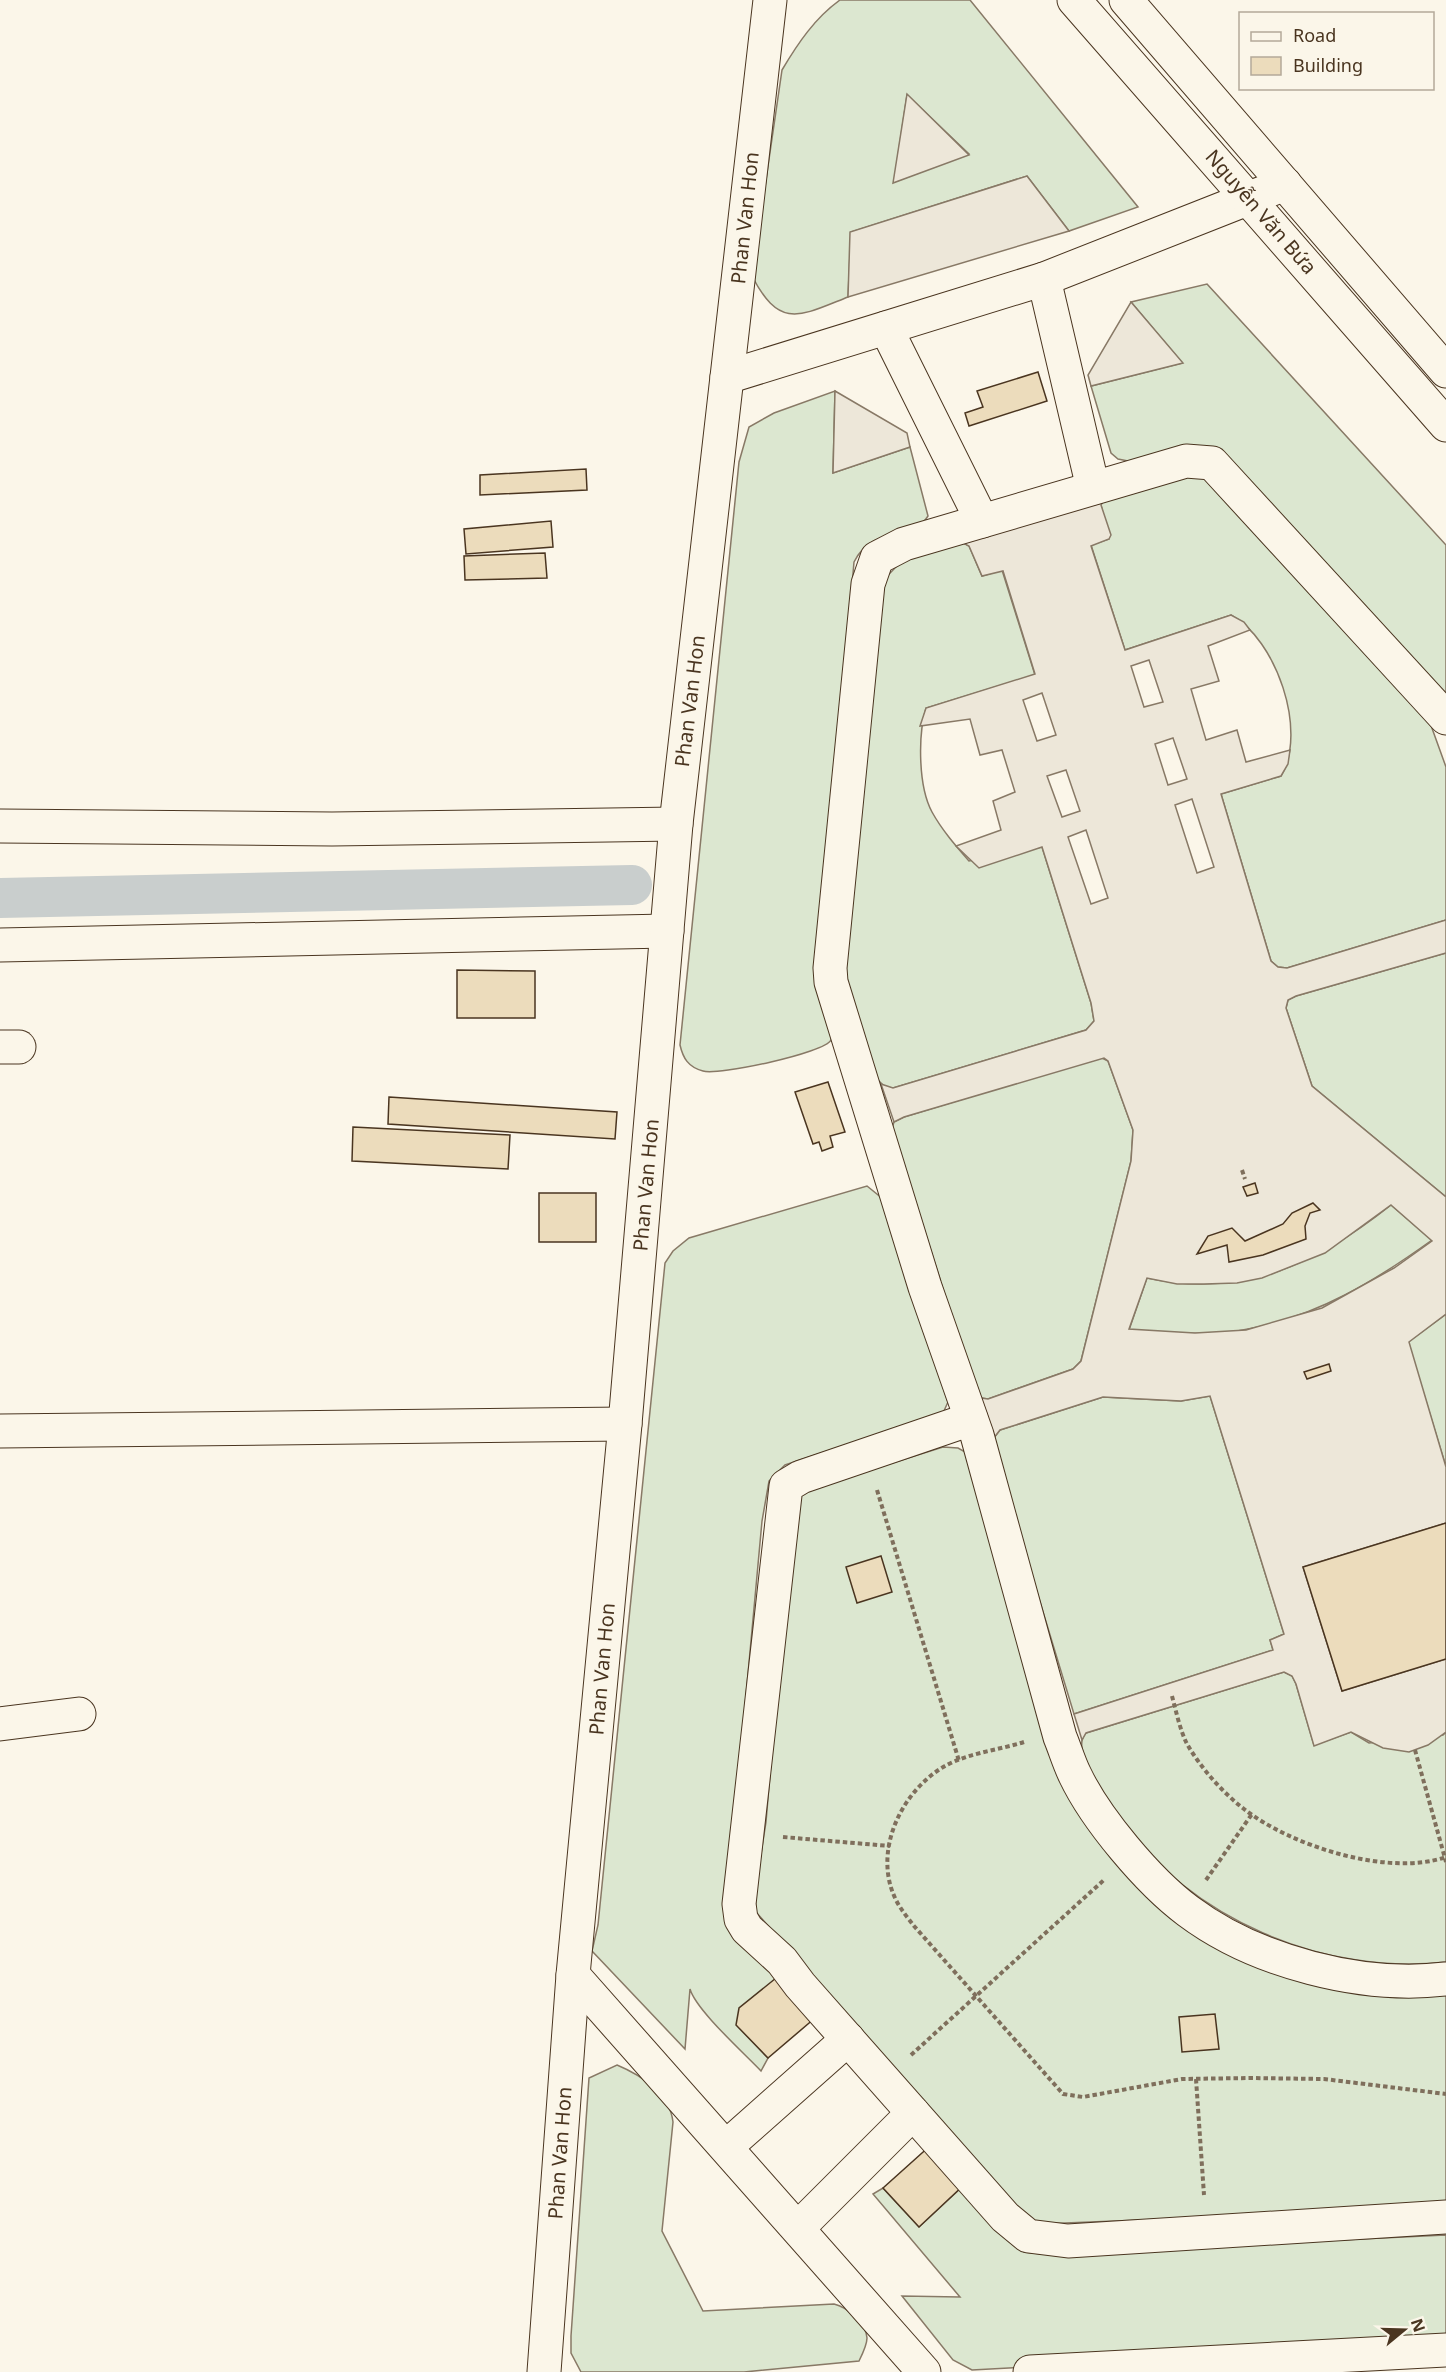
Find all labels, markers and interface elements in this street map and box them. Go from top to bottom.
legend [1239,12,1434,90]
text: Road [1293,23,1336,47]
text: Building [1293,53,1363,77]
street label: Nguyễn Văn Bứa [1200,144,1323,280]
street label: Phan Van Hon [724,150,765,285]
street label: Phan Van Hon [668,633,711,769]
street label: Phan Van Hon [626,1118,665,1252]
street label: Phan Van Hon [582,1602,621,1736]
street label: Phan Van Hon [541,2086,578,2220]
north arrow [1374,2300,1434,2360]
text: N [1406,2315,1431,2335]

